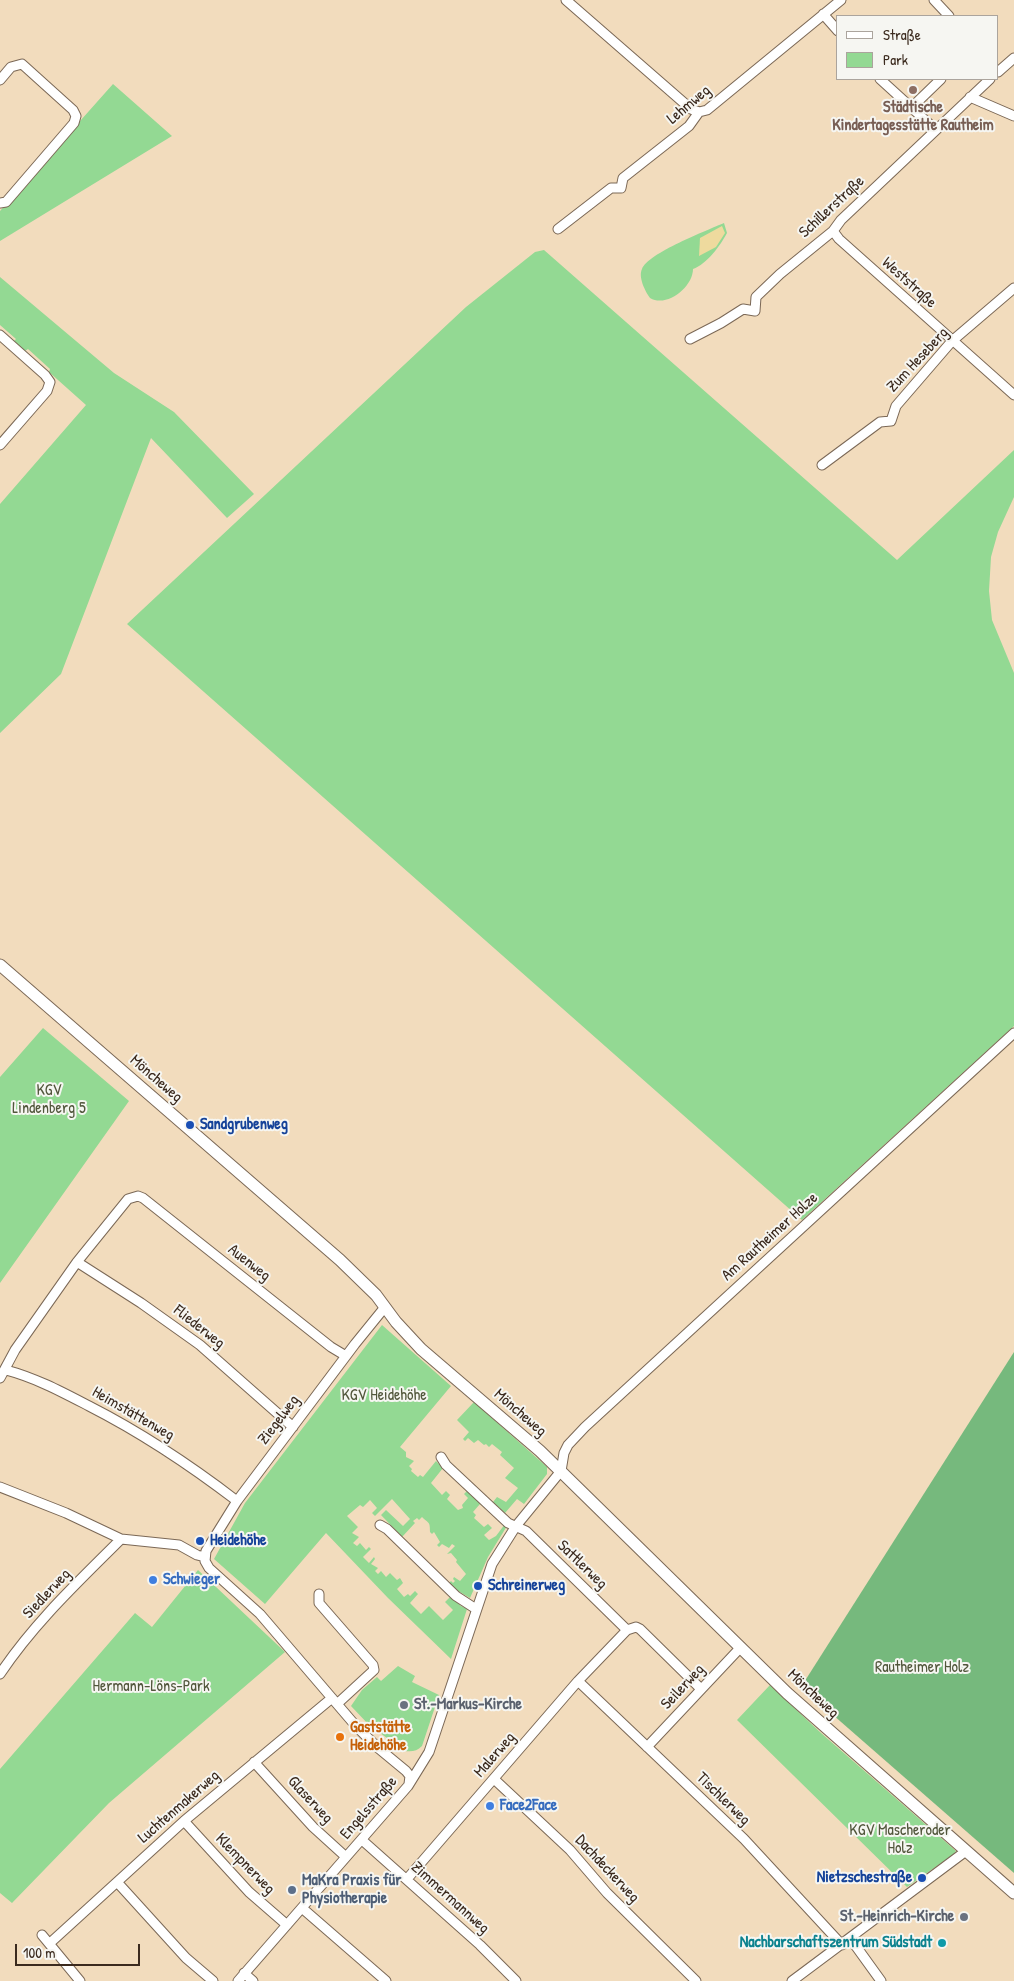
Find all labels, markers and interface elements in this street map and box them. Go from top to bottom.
legend [836,15,999,80]
text: Straße [883,24,921,45]
text: Park [883,49,908,70]
street label: Lehmweg [663,81,715,129]
marker: Städtische Kindertagesstätte Rautheim [907,84,919,96]
place label: Städtische Kindertagesstätte Rautheim [832,98,994,136]
street label: Schillerstraße [795,172,869,242]
street label: Weststraße [878,254,940,312]
street label: Zum Heseberg [883,324,953,396]
street label: Möncheweg [126,1051,186,1107]
park label: KGV Lindenberg 5 [12,1081,86,1119]
place label: Sandgrubenweg [200,1115,288,1135]
marker: Sandgrubenweg [184,1119,196,1131]
street label: Am Rautheimer Holze [718,1189,822,1285]
street label: Auenweg [224,1240,274,1286]
street label: Fliederweg [169,1301,229,1353]
street label: Heimstättenweg [88,1383,178,1445]
street label: Möncheweg [490,1385,550,1441]
park label: KGV Heidehöhe [341,1386,427,1406]
street label: Ziegelweg [254,1392,304,1448]
place label: Heidehöhe [210,1531,266,1551]
marker: Heidehöhe [194,1535,206,1547]
street label: Sattlerweg [553,1536,611,1594]
street label: Siedlerweg [19,1565,75,1623]
place label: Schwieger [163,1570,220,1590]
marker: Schwieger [147,1574,159,1586]
place label: Schreinerweg [488,1576,565,1596]
marker: Schreinerweg [472,1580,484,1592]
park label: Rautheimer Holz [875,1658,969,1678]
street label: Seilerweg [657,1660,709,1714]
street label: Möncheweg [783,1665,843,1723]
park label: Hermann-Löns-Park [92,1677,210,1697]
place label: St.-Markus-Kirche [414,1695,522,1715]
marker: St.-Markus-Kirche [398,1699,410,1711]
place label: Gaststätte Heidehöhe [350,1718,411,1756]
street label: Malerweg [470,1729,520,1781]
marker: Gaststätte Heidehöhe [334,1731,346,1743]
street label: Luchtenmakerweg [134,1766,224,1848]
street label: Tischlerweg [692,1769,754,1829]
street label: Glaserweg [283,1772,337,1828]
street label: Engelsstraße [336,1773,402,1843]
place label: Face2Face [500,1796,557,1816]
marker: Face2Face [484,1800,496,1812]
park label: KGV Mascheroder Holz [849,1821,951,1859]
street label: Klempnerweg [211,1830,279,1898]
street label: Dachdeckerweg [571,1831,643,1907]
street label: Zimmermannweg [407,1858,493,1938]
place label: Nietzschestraße [817,1868,912,1888]
place label: MaKra Praxis für Physiotherapie [302,1871,401,1909]
marker: Nietzschestraße [916,1872,928,1884]
marker: MaKra Praxis für Physiotherapie [286,1884,298,1896]
place label: St.-Heinrich-Kirche [840,1907,954,1927]
marker: St.-Heinrich-Kirche [958,1911,970,1923]
place label: Nachbarschaftszentrum Südstadt [740,1933,932,1953]
scale bar [18,1934,142,1966]
marker: Nachbarschaftszentrum Südstadt [936,1937,948,1949]
text: 100 m [23,1942,56,1963]

